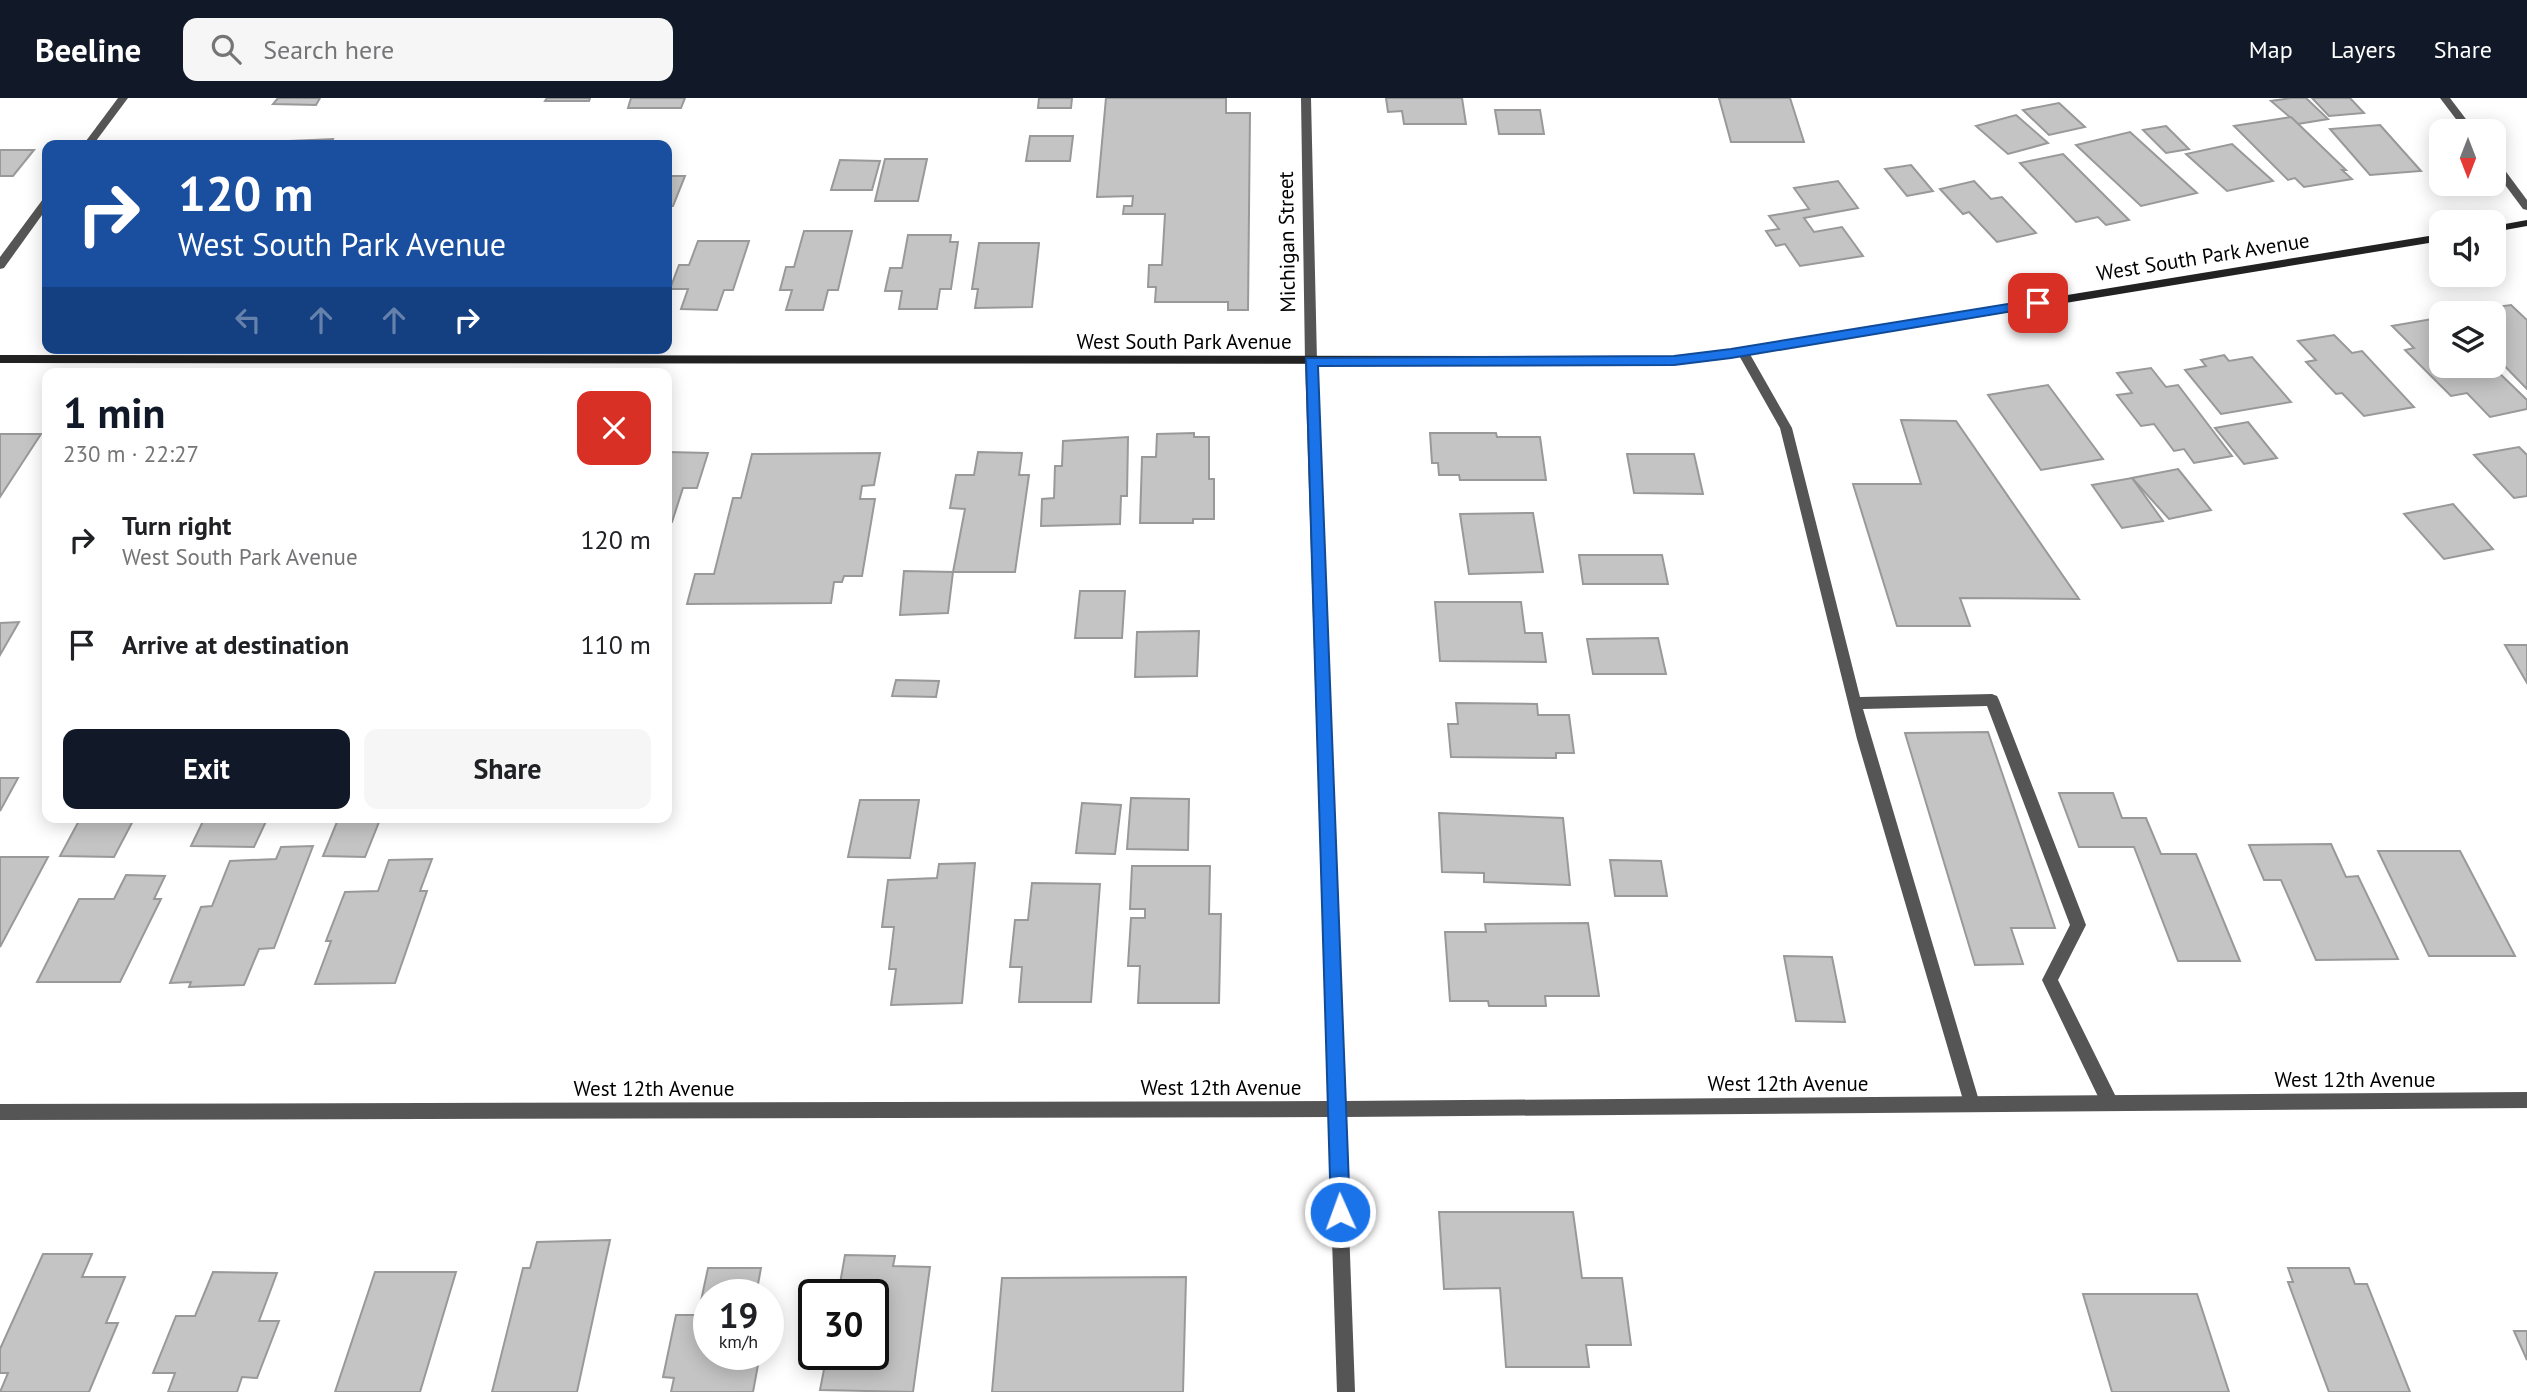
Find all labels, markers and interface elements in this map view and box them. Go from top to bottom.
search box [183,18,673,81]
text: Beeline [35,28,141,71]
icon: search [207,30,245,68]
text: Search here [263,33,394,66]
text: Map [2249,34,2293,65]
text: Layers [2331,34,2396,65]
text: Share [2434,34,2492,65]
north arrow [2429,119,2506,196]
map controls [2429,119,2506,378]
text: 120 m [178,161,313,225]
icon: right [63,168,154,259]
street label: Michigan Street [1272,171,1301,313]
button: sound [2429,210,2506,287]
text: West South Park Avenue [178,223,506,265]
street label: West South Park Avenue [2095,226,2311,287]
pin [2008,273,2068,333]
icon: arrive [2019,284,2057,322]
icon: left [229,301,267,339]
icon: ahead [302,301,340,339]
icon: ahead [375,301,413,339]
icon: right [448,301,486,339]
button: layers [2429,301,2506,378]
street label: West South Park Avenue [1076,328,1292,355]
text: 1 min [63,385,165,440]
button: close [577,391,651,465]
text: 230 m · 22:27 [63,439,199,468]
text: Turn right [122,509,231,542]
icon: right [63,521,101,559]
text: 120 m [580,523,651,556]
text: West South Park Avenue [122,542,358,571]
icon: arrive [63,626,101,664]
text: Arrive at destination [122,628,349,661]
text: 110 m [580,628,651,661]
button: Exit [63,729,350,809]
button: Share [364,729,651,809]
street label: West 12th Avenue [2275,1066,2435,1093]
street label: West 12th Avenue [1708,1070,1868,1097]
street label: West 12th Avenue [1141,1074,1301,1101]
street label: West 12th Avenue [574,1075,734,1102]
position arrow [1303,1175,1377,1249]
speed limit sign: 30 [798,1279,889,1370]
text: 19 [719,1292,758,1338]
text: km/h [719,1330,758,1353]

